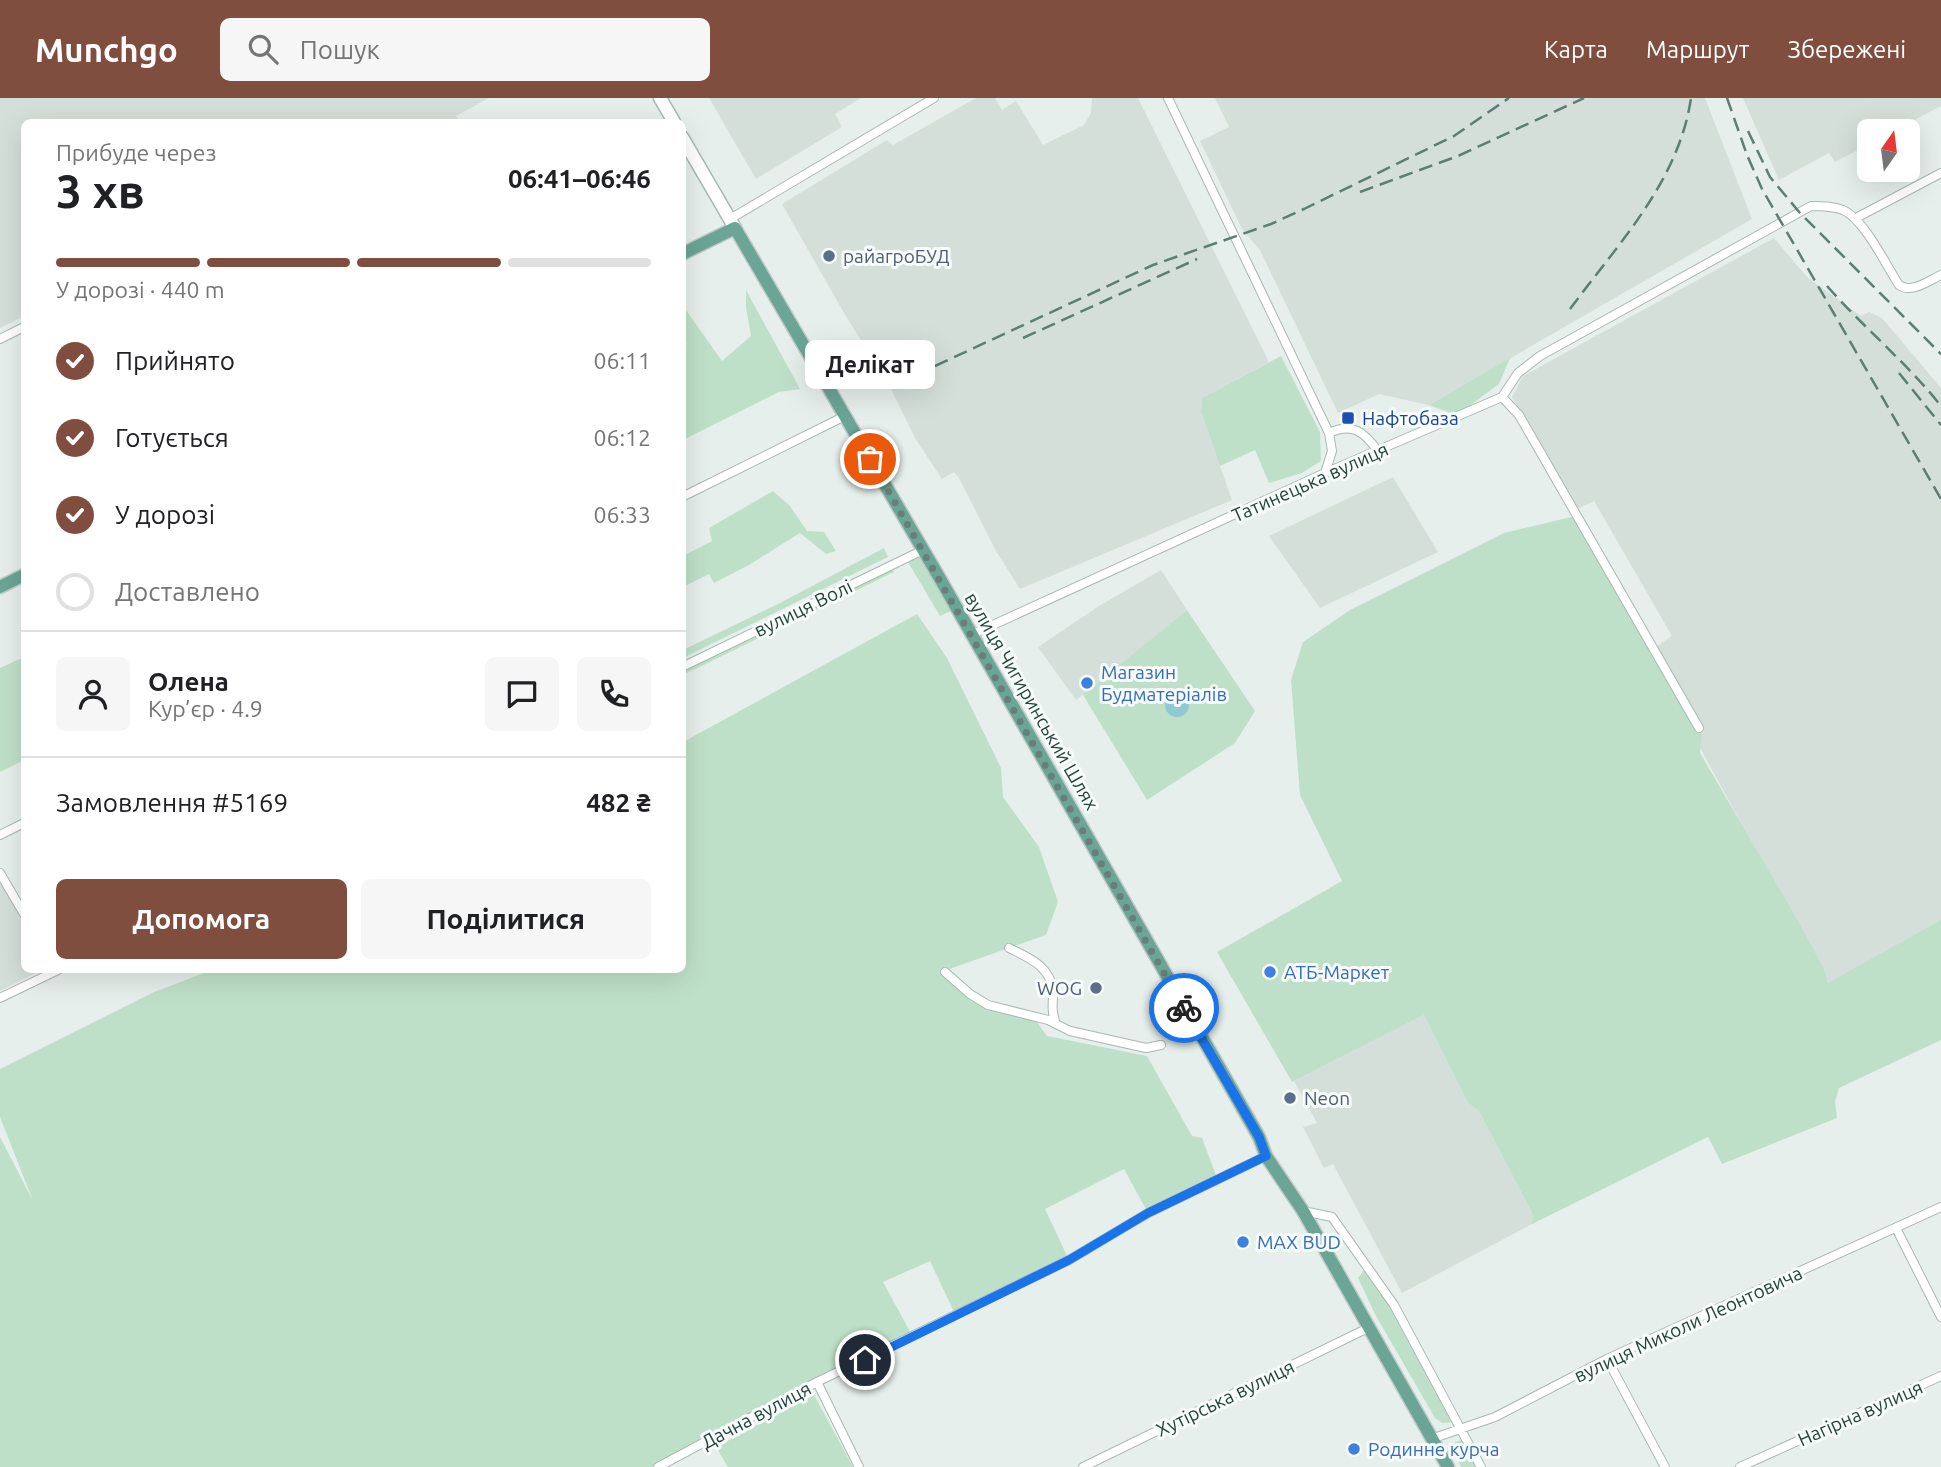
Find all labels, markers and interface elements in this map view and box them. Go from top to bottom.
search box [220,18,710,81]
icon: search [244,30,282,68]
text: Munchgo [35,31,178,68]
text: Пошук [300,35,380,64]
text: Карта [1544,36,1608,63]
text: Маршрут [1646,36,1749,63]
text: Збережені [1787,36,1906,63]
north arrow [1857,119,1920,182]
map controls [1857,119,1920,182]
text: Прибуде через [56,140,217,165]
text: 06:41–06:46 [508,164,651,193]
text: 3 хв [56,165,145,217]
place label: райагроБУД [843,245,949,267]
marker: райагроБУД [821,248,837,264]
text: У дорозі · 440 m [56,277,225,302]
callout: Делікат [805,340,935,389]
icon: check [56,342,94,380]
text: Прийнято [115,346,235,375]
text: 06:11 [593,348,651,373]
text: Делікат [825,352,915,377]
place label: Нафтобаза [1362,407,1459,429]
marker: Нафтобаза [1340,410,1356,426]
icon: check [56,419,94,457]
text: Готується [115,423,229,452]
text: 06:12 [593,425,651,450]
pin [840,429,900,489]
street label: Татинецька вулиця [1229,438,1391,526]
icon: bag [851,440,889,478]
icon: check [56,496,94,534]
text: У дорозі [115,500,215,529]
text: 06:33 [593,502,651,527]
street label: вулиця Волі [750,575,856,641]
text: Доставлено [115,577,260,606]
street label: вулиця Чигиринський Шлях [961,588,1104,814]
button: person [56,657,130,731]
button: chat [485,657,559,731]
button: phone [577,657,651,731]
place label: Магазин Будматеріалів [1101,661,1227,705]
text: Олена [148,667,229,696]
marker: Магазин Будматеріалів [1079,675,1095,691]
text: Кур’єр · 4.9 [148,696,263,721]
text: Замовлення #5169 [56,788,288,817]
text: 482 ₴ [586,788,651,817]
button: Допомога [56,879,347,959]
button: Поділитися [361,879,651,959]
place label: АТБ-Маркет [1284,961,1390,983]
marker: АТБ-Маркет [1262,964,1278,980]
courier [1149,973,1219,1043]
place label: WOG [1037,977,1082,999]
marker: WOG [1088,980,1104,996]
icon: bike [1165,989,1203,1027]
place label: Neon [1304,1087,1350,1109]
marker: Neon [1282,1090,1298,1106]
place label: MAX BUD [1257,1231,1341,1253]
marker: MAX BUD [1235,1234,1251,1250]
street label: вулиця Миколи Леонтовича [1570,1261,1806,1387]
pin [835,1330,895,1390]
icon: home [846,1341,884,1379]
street label: Хутірська вулиця [1152,1355,1298,1441]
street label: Нагірна вулиця [1794,1376,1926,1450]
street label: Дачна вулиця [697,1377,815,1453]
place label: Родинне курча [1368,1438,1500,1460]
marker: Родинне курча [1346,1441,1362,1457]

